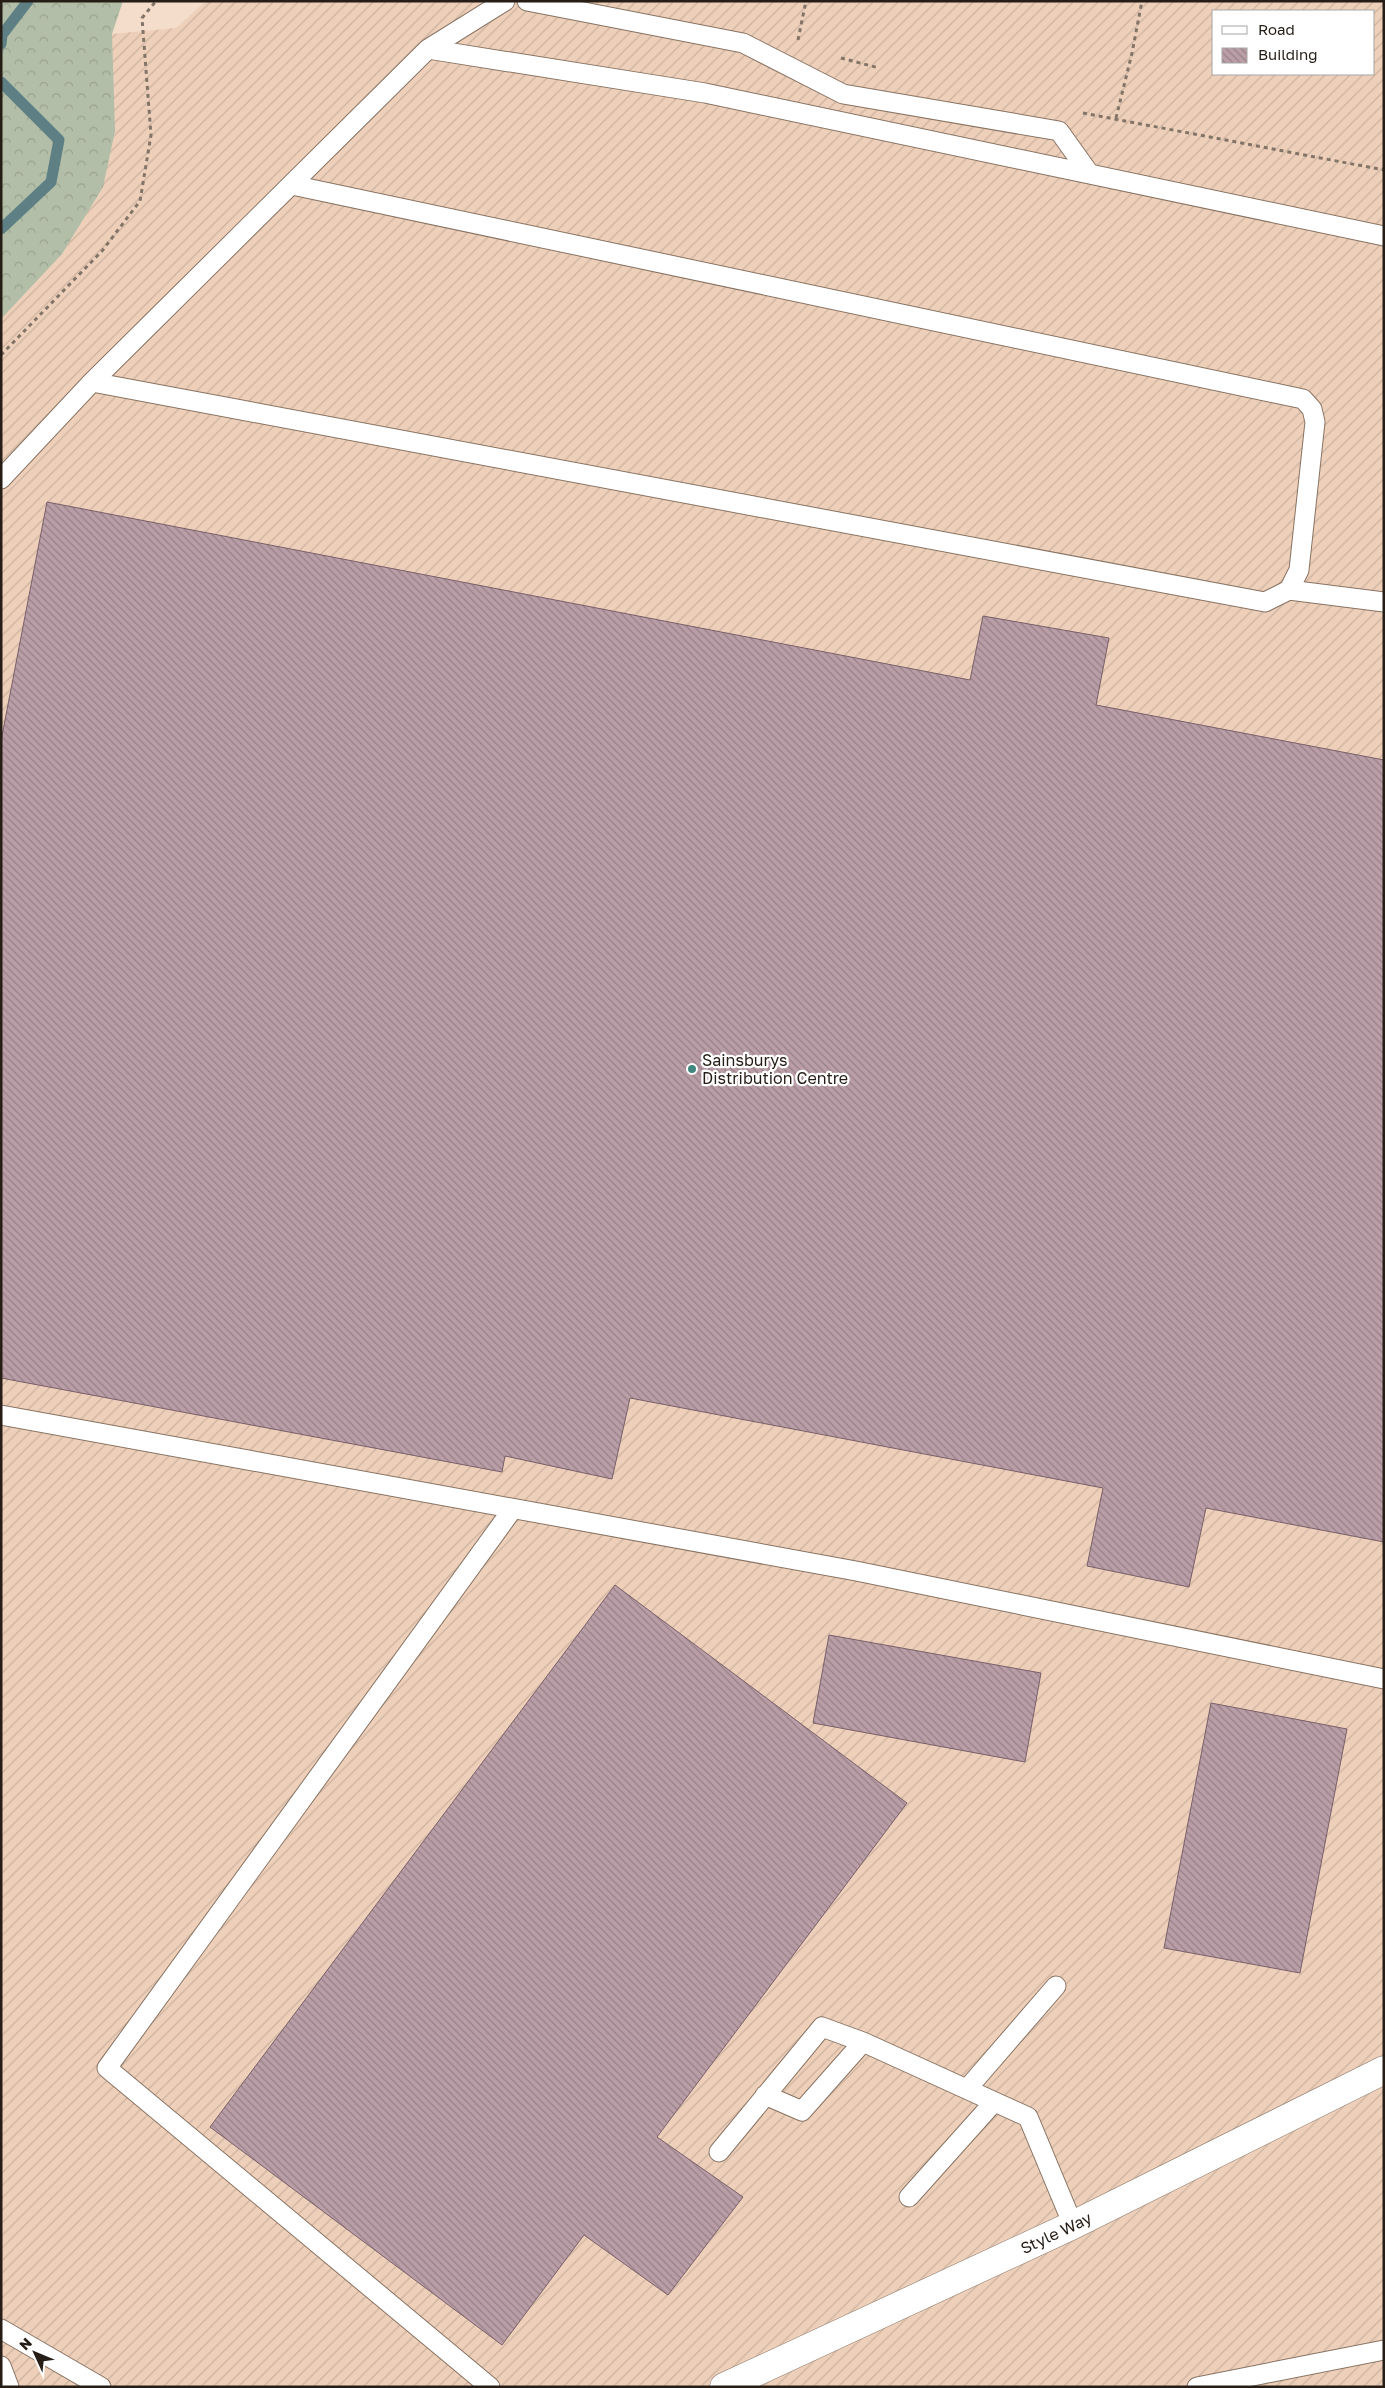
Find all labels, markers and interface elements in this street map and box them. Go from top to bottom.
legend [1212,10,1375,75]
text: Road [1258,20,1295,38]
text: Building [1258,45,1318,63]
place label: Sainsburys Distribution Centre [702,1050,848,1088]
marker: Sainsburys Distribution Centre [686,1063,698,1075]
street label: Style Way [1017,2207,1095,2258]
north arrow [10,2328,60,2378]
text: N [15,2334,35,2353]

